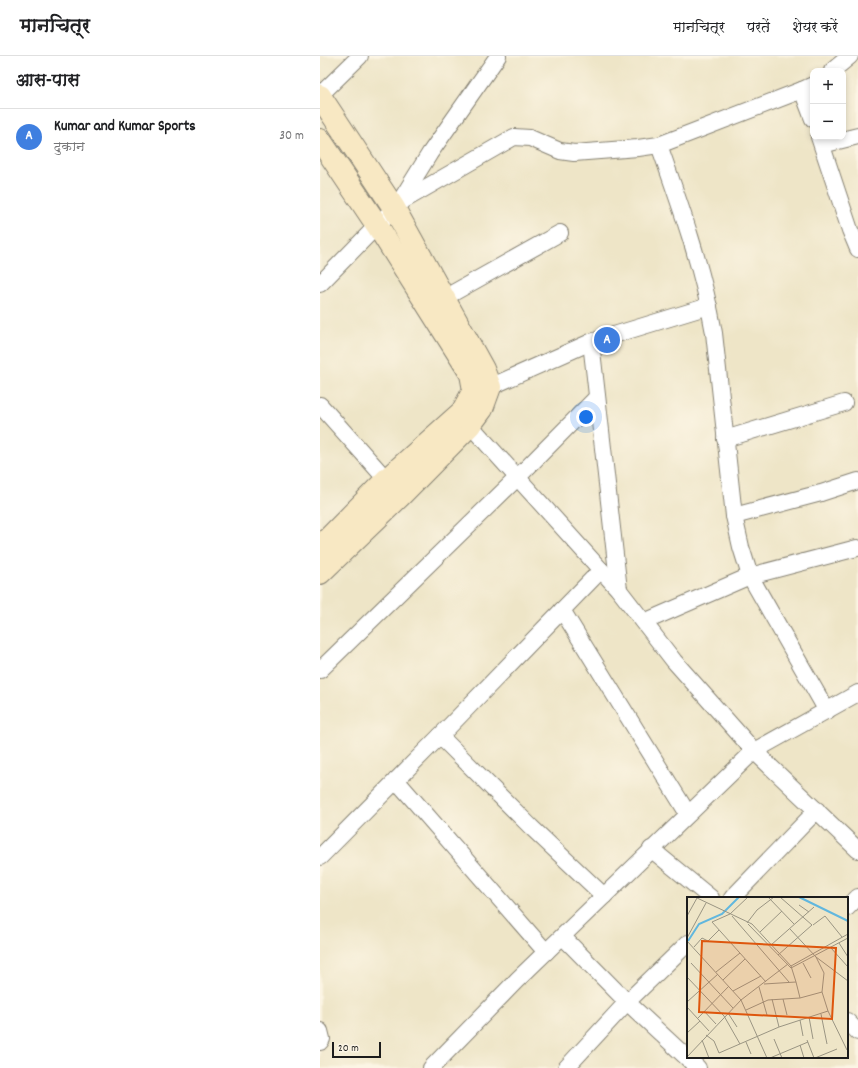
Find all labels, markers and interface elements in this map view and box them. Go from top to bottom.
text: मानचित्र [20,14,90,41]
text: मानचित्र [673,18,725,38]
text: परतें [747,18,770,38]
text: शेयर करें [792,18,838,38]
map controls [810,68,846,140]
button: + [810,68,846,104]
text: आस-पास [16,70,80,94]
button: − [810,104,846,140]
text: Kumar and Kumar Sports [54,116,196,138]
text: A [25,127,33,146]
text: 30 m [279,127,304,146]
text: दुकान [54,138,85,157]
pin: A [594,325,620,355]
your location [576,407,596,427]
inset map [687,897,848,1058]
scale bar [332,1040,381,1059]
text: 20 m [338,1041,359,1057]

